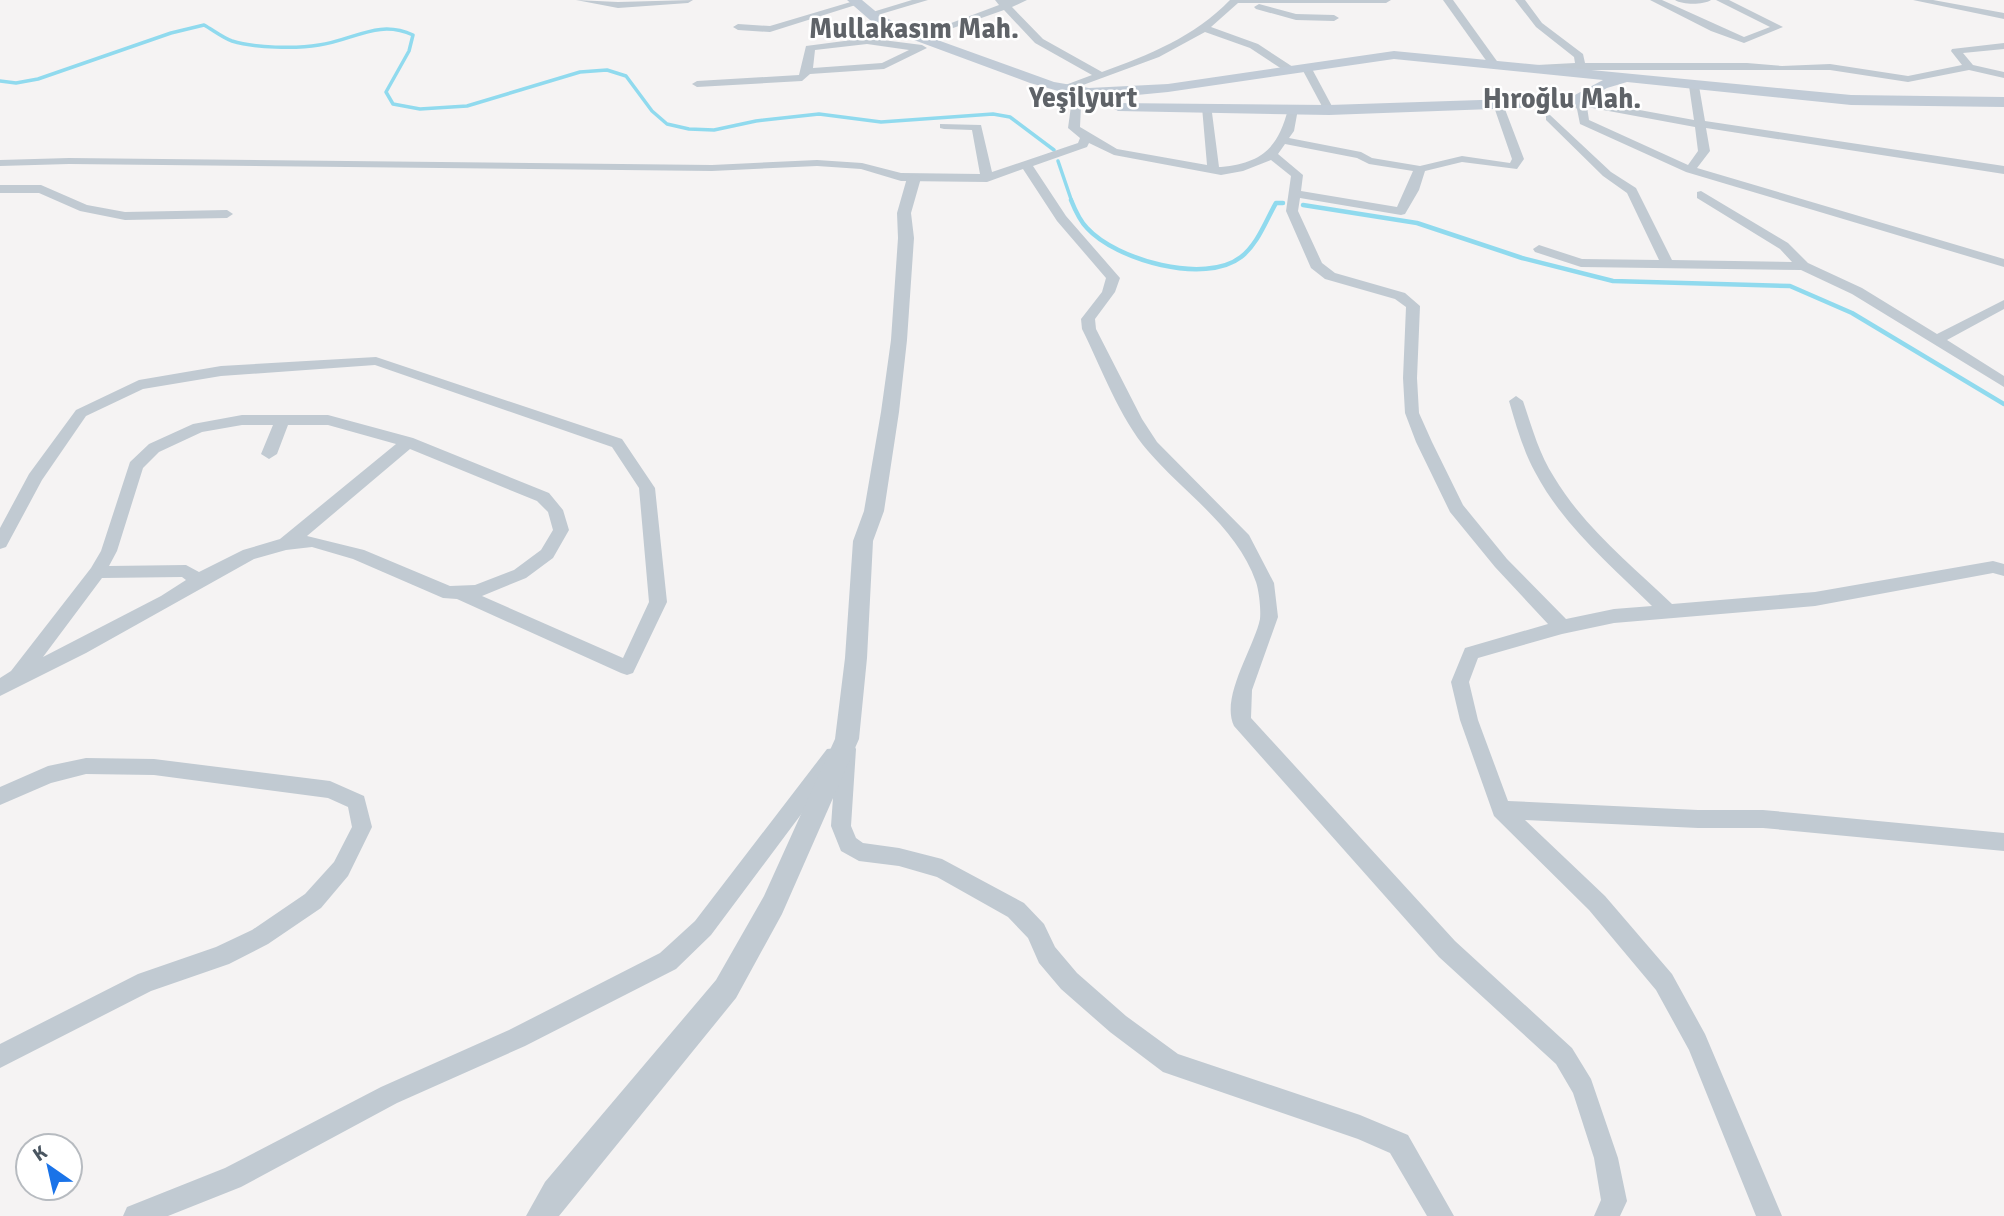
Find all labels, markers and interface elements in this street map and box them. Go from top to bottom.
district label: Mullakasım Mah. [809,12,1019,46]
district label: Yeşilyurt [1028,81,1138,115]
district label: Hıroğlu Mah. [1483,82,1641,116]
north arrow [14,1132,84,1202]
text: K [28,1140,52,1167]

